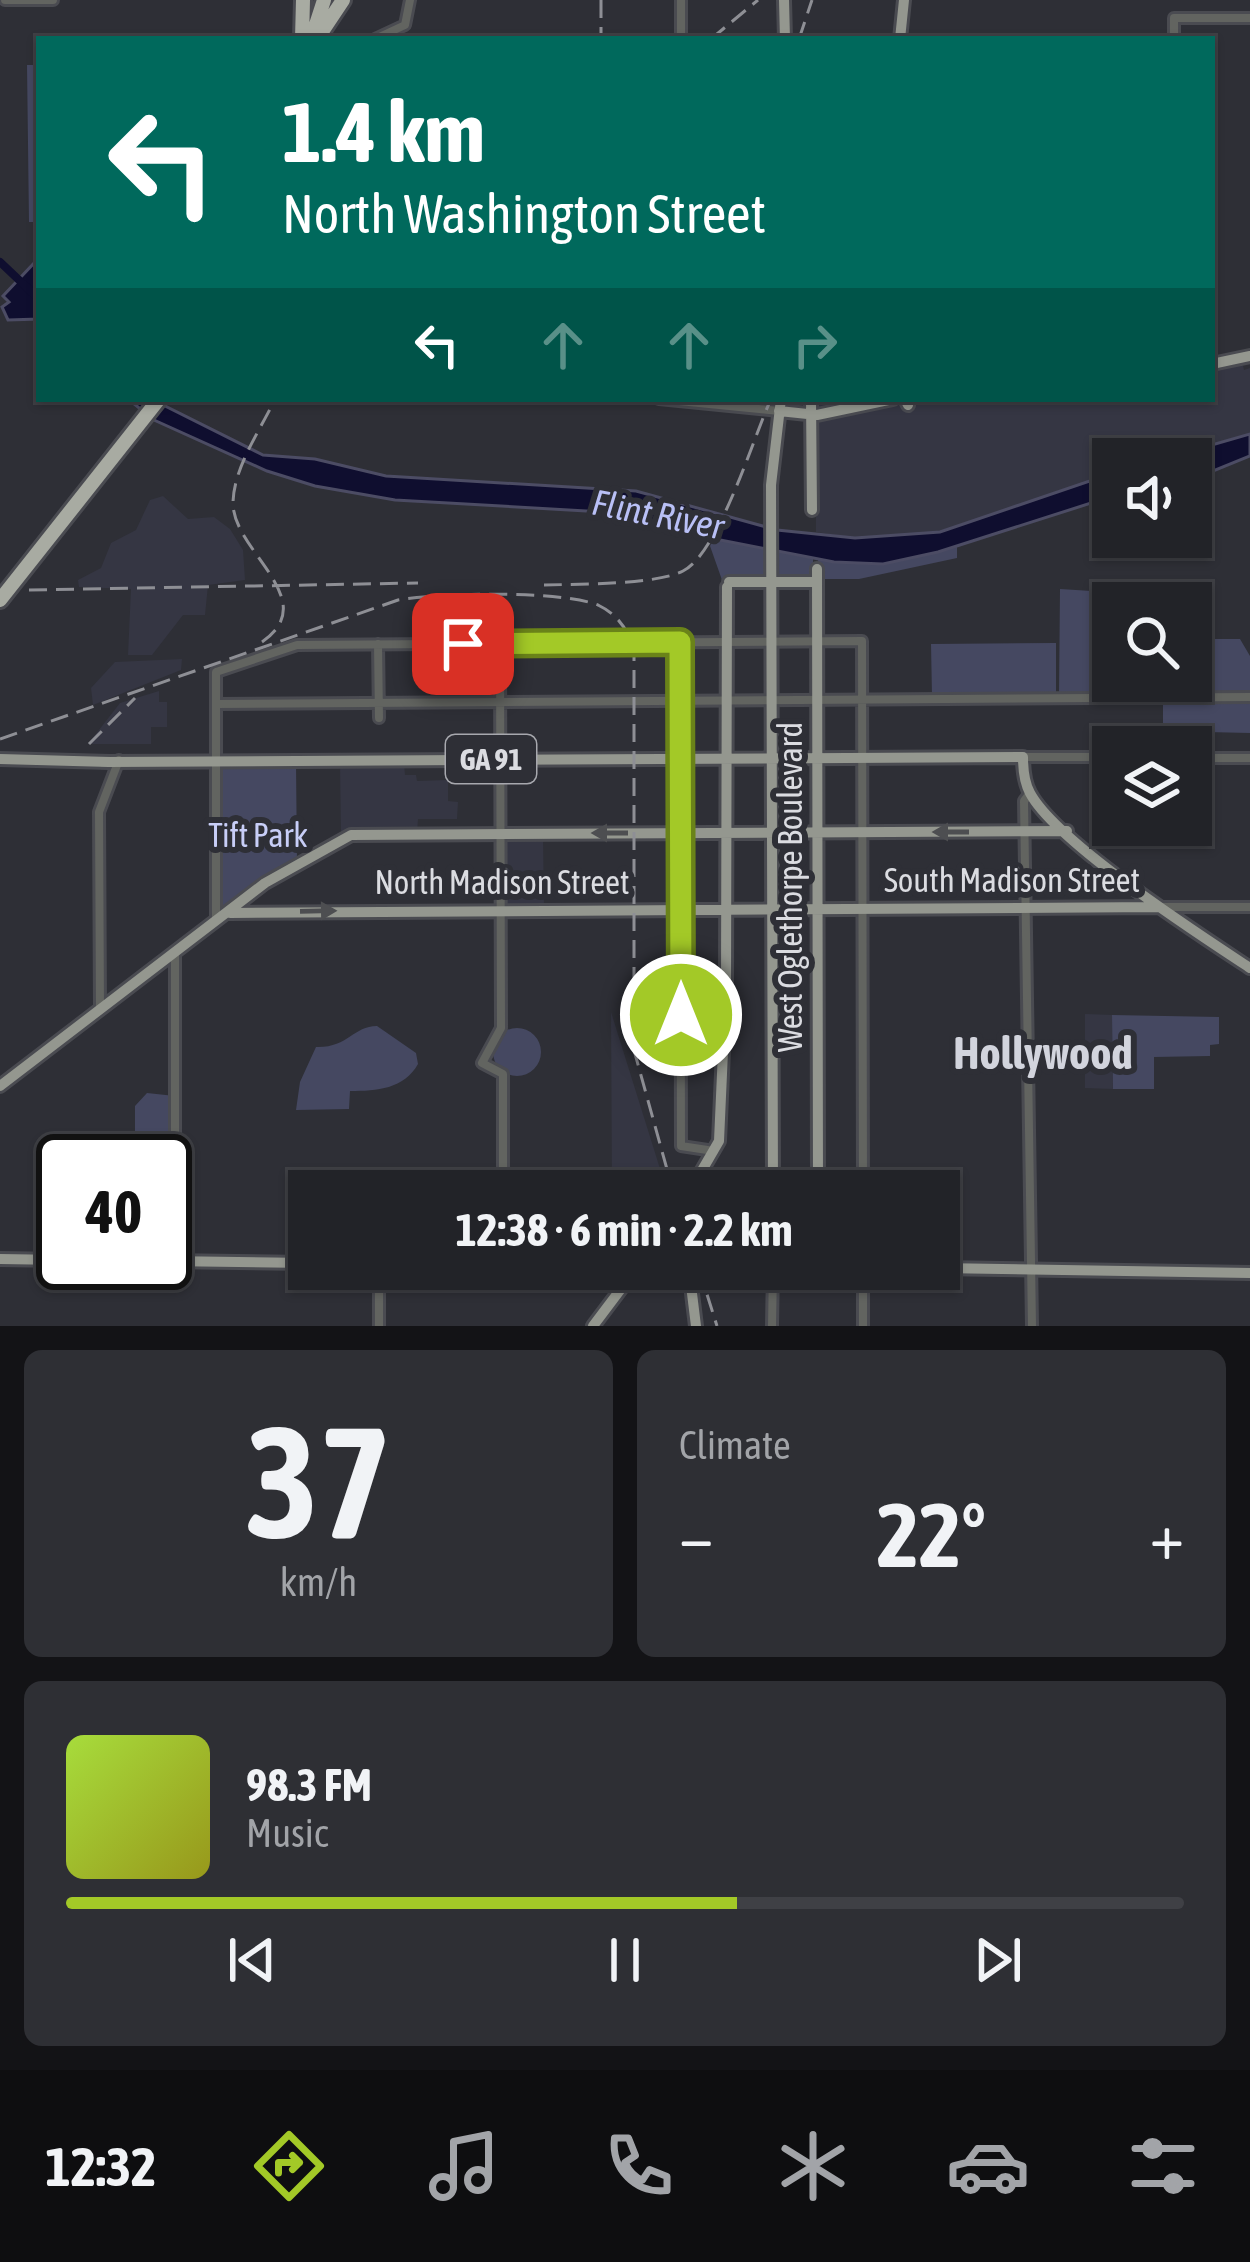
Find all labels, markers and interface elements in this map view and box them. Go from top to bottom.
icon: left [84,84,240,240]
text: 1.4 km [282,84,485,180]
text: North Washington Street [282,183,766,244]
icon: left [404,312,470,378]
icon: ahead [530,312,596,378]
icon: ahead [656,312,722,378]
icon: right [782,312,848,378]
map controls [1092,438,1212,846]
button: sound [1092,438,1212,558]
water label: Flint River [589,481,729,548]
button: search [1092,582,1212,702]
pin [412,593,514,695]
icon: arrive [430,611,496,677]
street label: West Oglethorpe Boulevard [771,722,809,1052]
button: layers [1092,726,1212,846]
road number: GA 91 [446,735,536,783]
park label: Tift Park [208,816,308,854]
one-way arrow [931,822,969,842]
one-way arrow [590,824,628,843]
street label: South Madison Street [884,861,1140,899]
street label: North Madison Street [374,863,630,901]
one-way arrow [300,901,338,920]
position arrow [618,952,744,1078]
district label: Hollywood [953,1027,1133,1079]
speed limit sign: 40 [36,1134,192,1290]
text: 12:38 · 6 min · 2.2 km [455,1204,793,1256]
text: 37 [245,1392,392,1571]
text: Climate [679,1423,791,1467]
text: 22° [877,1483,986,1586]
text: − [679,1497,713,1573]
text: + [1150,1497,1184,1573]
text: km/h [280,1560,357,1604]
text: 98.3 FM [246,1759,372,1811]
text: Music [246,1811,328,1855]
icon: previous [219,1927,285,1993]
icon: pause [592,1927,658,1993]
icon: next [965,1927,1031,1993]
icon: directions [247,2124,331,2208]
icon: music [422,2124,506,2208]
icon: phone [597,2124,681,2208]
icon: climate [771,2124,855,2208]
icon: car [946,2124,1030,2208]
icon: filters [1121,2124,1205,2208]
text: 12:32 [45,2136,156,2197]

